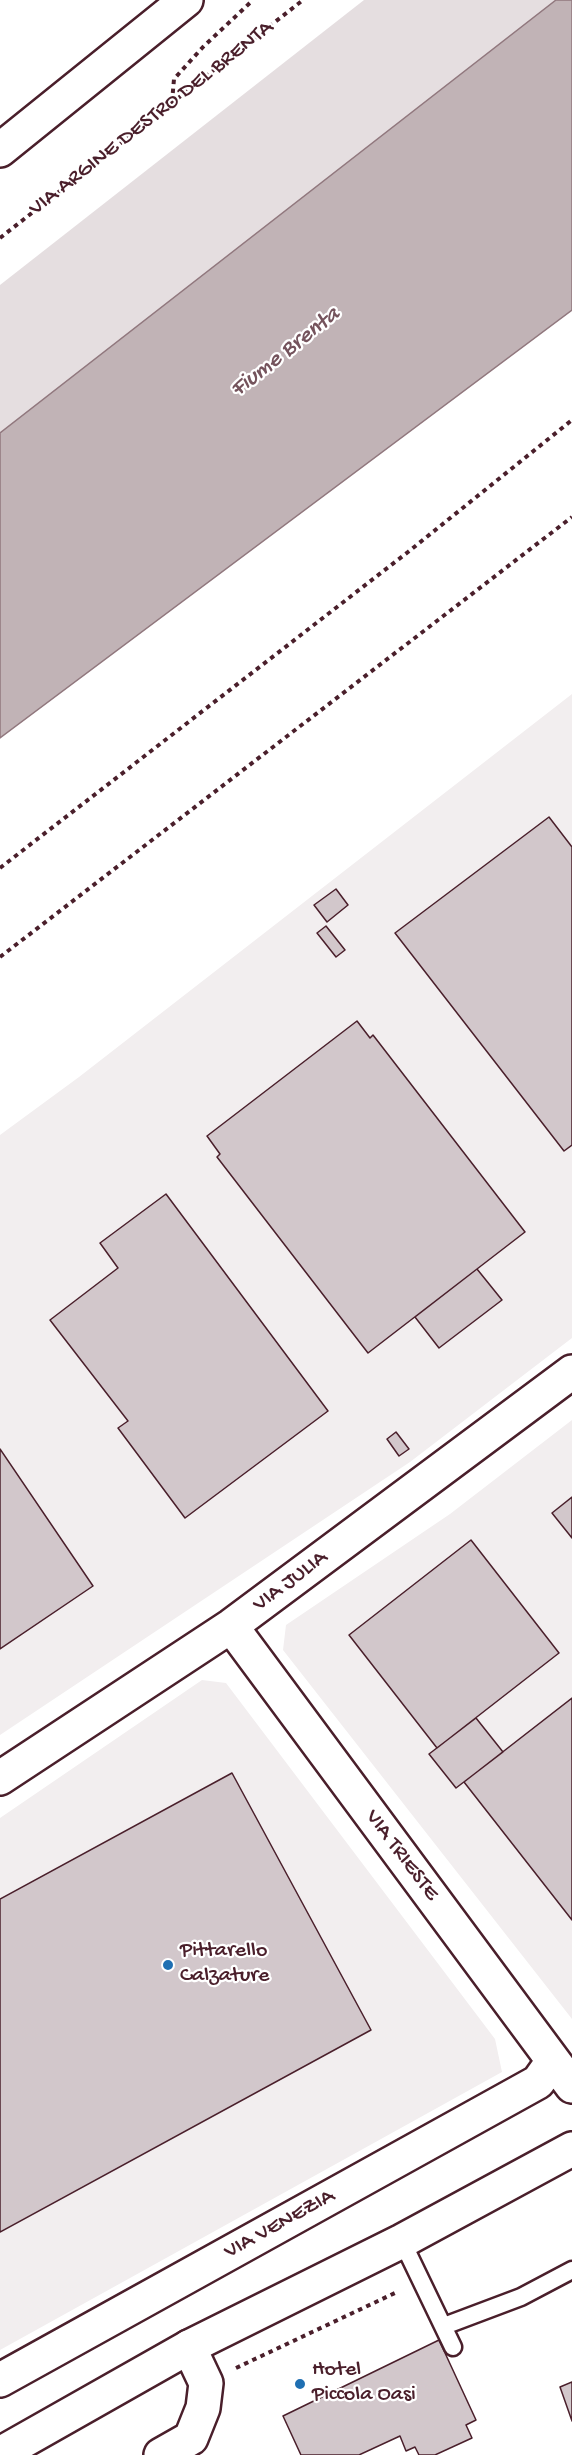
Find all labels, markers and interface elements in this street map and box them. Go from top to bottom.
street label: VIA ARGINE DESTRO DEL BRENTA [25,15,279,223]
water label: Fiume Brenta [225,301,347,405]
street label: VIA JULIA [249,1545,333,1619]
street label: VIA TRIESTE [358,1805,444,1907]
place label: Pittarello Calzature [180,1939,269,1990]
marker: Pittarello Calzature [161,1958,175,1972]
street label: VIA VENEZIA [220,2184,340,2266]
place label: Hotel Piccola Oasi [312,2358,416,2410]
marker: Hotel Piccola Oasi [293,2377,307,2391]

